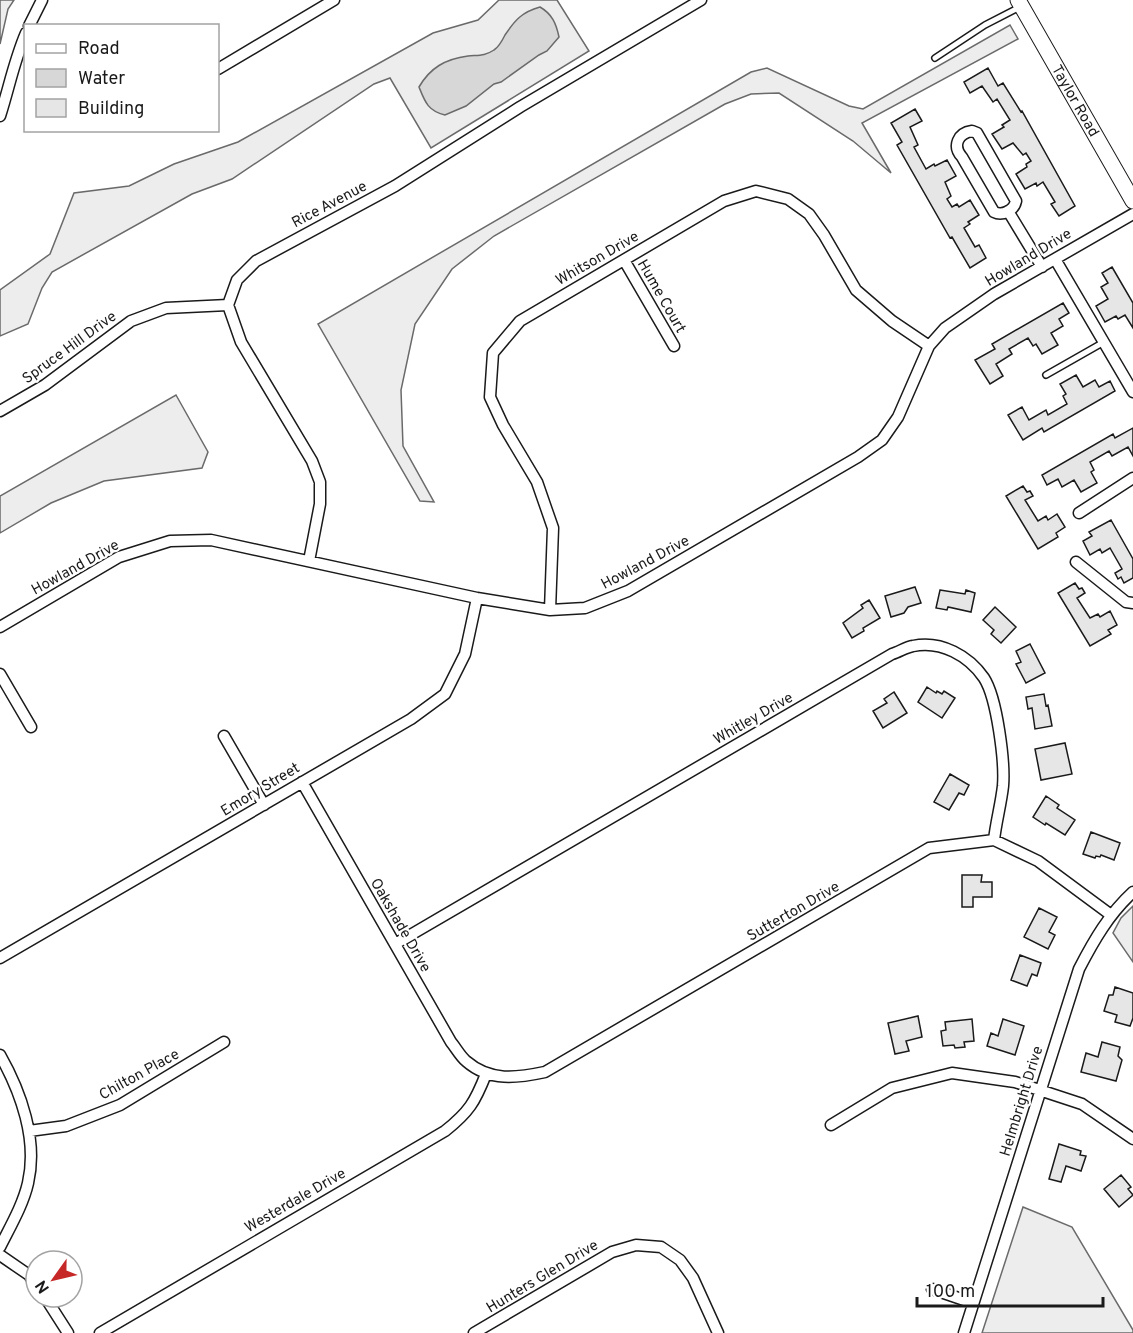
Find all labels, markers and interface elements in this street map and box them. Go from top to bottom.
legend [24,24,219,132]
text: Road [78,38,120,61]
street label: Taylor Road [1046,62,1102,141]
text: Water [78,68,125,91]
text: Building [78,98,144,121]
street label: Rice Avenue [289,178,371,233]
street label: Howland Drive [982,225,1076,292]
street label: Whitson Drive [553,228,643,291]
street label: Hume Court [632,256,689,337]
street label: Spruce Hill Drive [19,308,121,389]
street label: Howland Drive [598,532,693,595]
street label: Howland Drive [28,536,123,600]
street label: Whitley Drive [710,689,797,750]
street label: Emory Street [218,759,304,821]
street label: Oakshade Drive [365,875,434,976]
street label: Sutterton Drive [744,878,844,947]
street label: Helmbright Drive [997,1044,1048,1159]
street label: Chilton Place [96,1045,183,1105]
street label: Westerdale Drive [242,1165,350,1238]
street label: Hunters Glen Drive [483,1236,602,1318]
north arrow [24,1249,84,1309]
scale bar [917,1270,1103,1308]
text: N [32,1276,55,1297]
text: 100 m [926,1281,975,1304]

